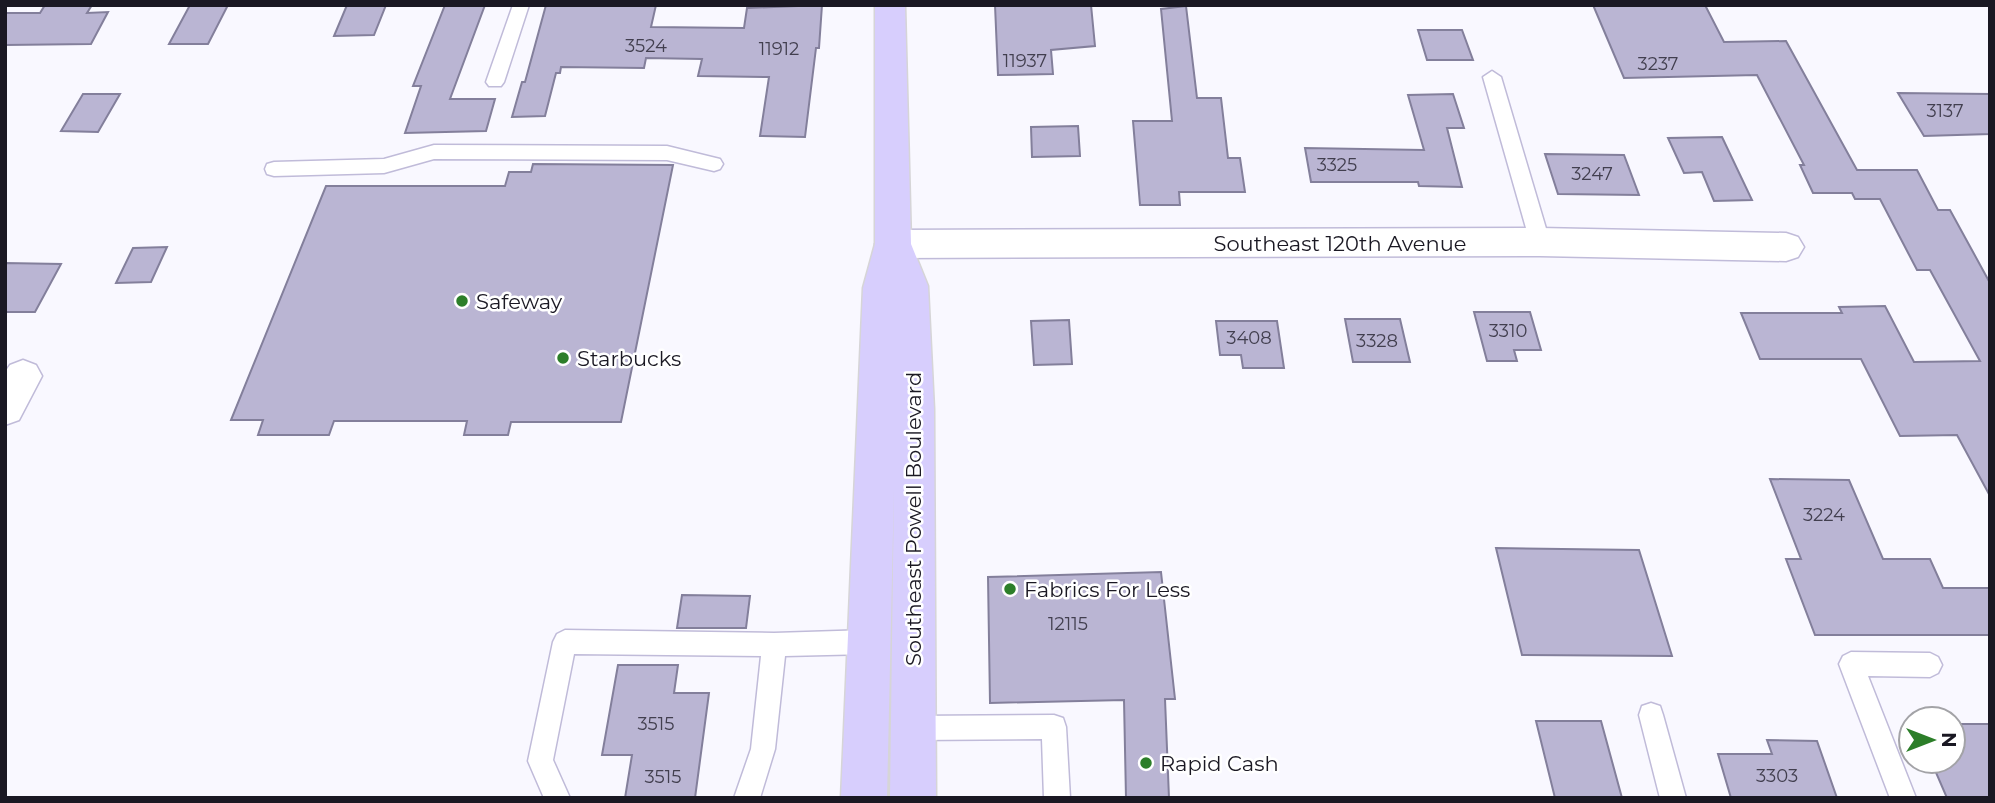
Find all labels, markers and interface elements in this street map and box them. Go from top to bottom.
house number: 3524 [625,35,667,57]
house number: 11912 [759,38,799,60]
house number: 11937 [1003,50,1047,72]
house number: 3237 [1638,53,1678,75]
house number: 3137 [1926,100,1964,122]
house number: 3325 [1317,154,1357,176]
house number: 3247 [1571,163,1613,185]
street label: Southeast 120th Avenue [1213,231,1467,256]
place label: Safeway [476,289,563,314]
marker: Safeway [454,293,470,309]
house number: 3310 [1489,320,1527,342]
house number: 3408 [1226,327,1272,349]
house number: 3328 [1356,330,1398,352]
place label: Starbucks [577,346,681,371]
marker: Starbucks [555,350,571,366]
street label: Southeast Powell Boulevard [901,372,926,666]
house number: 3224 [1803,504,1845,526]
place label: Fabrics For Less [1024,577,1190,602]
marker: Fabrics For Less [1002,581,1018,597]
house number: 12115 [1048,613,1088,635]
north arrow [1897,705,1967,775]
house number: 3515 [638,713,674,735]
text: N [1937,732,1960,748]
place label: Rapid Cash [1160,751,1279,776]
marker: Rapid Cash [1138,755,1154,771]
house number: 3303 [1756,765,1798,787]
house number: 3515 [645,766,681,788]

